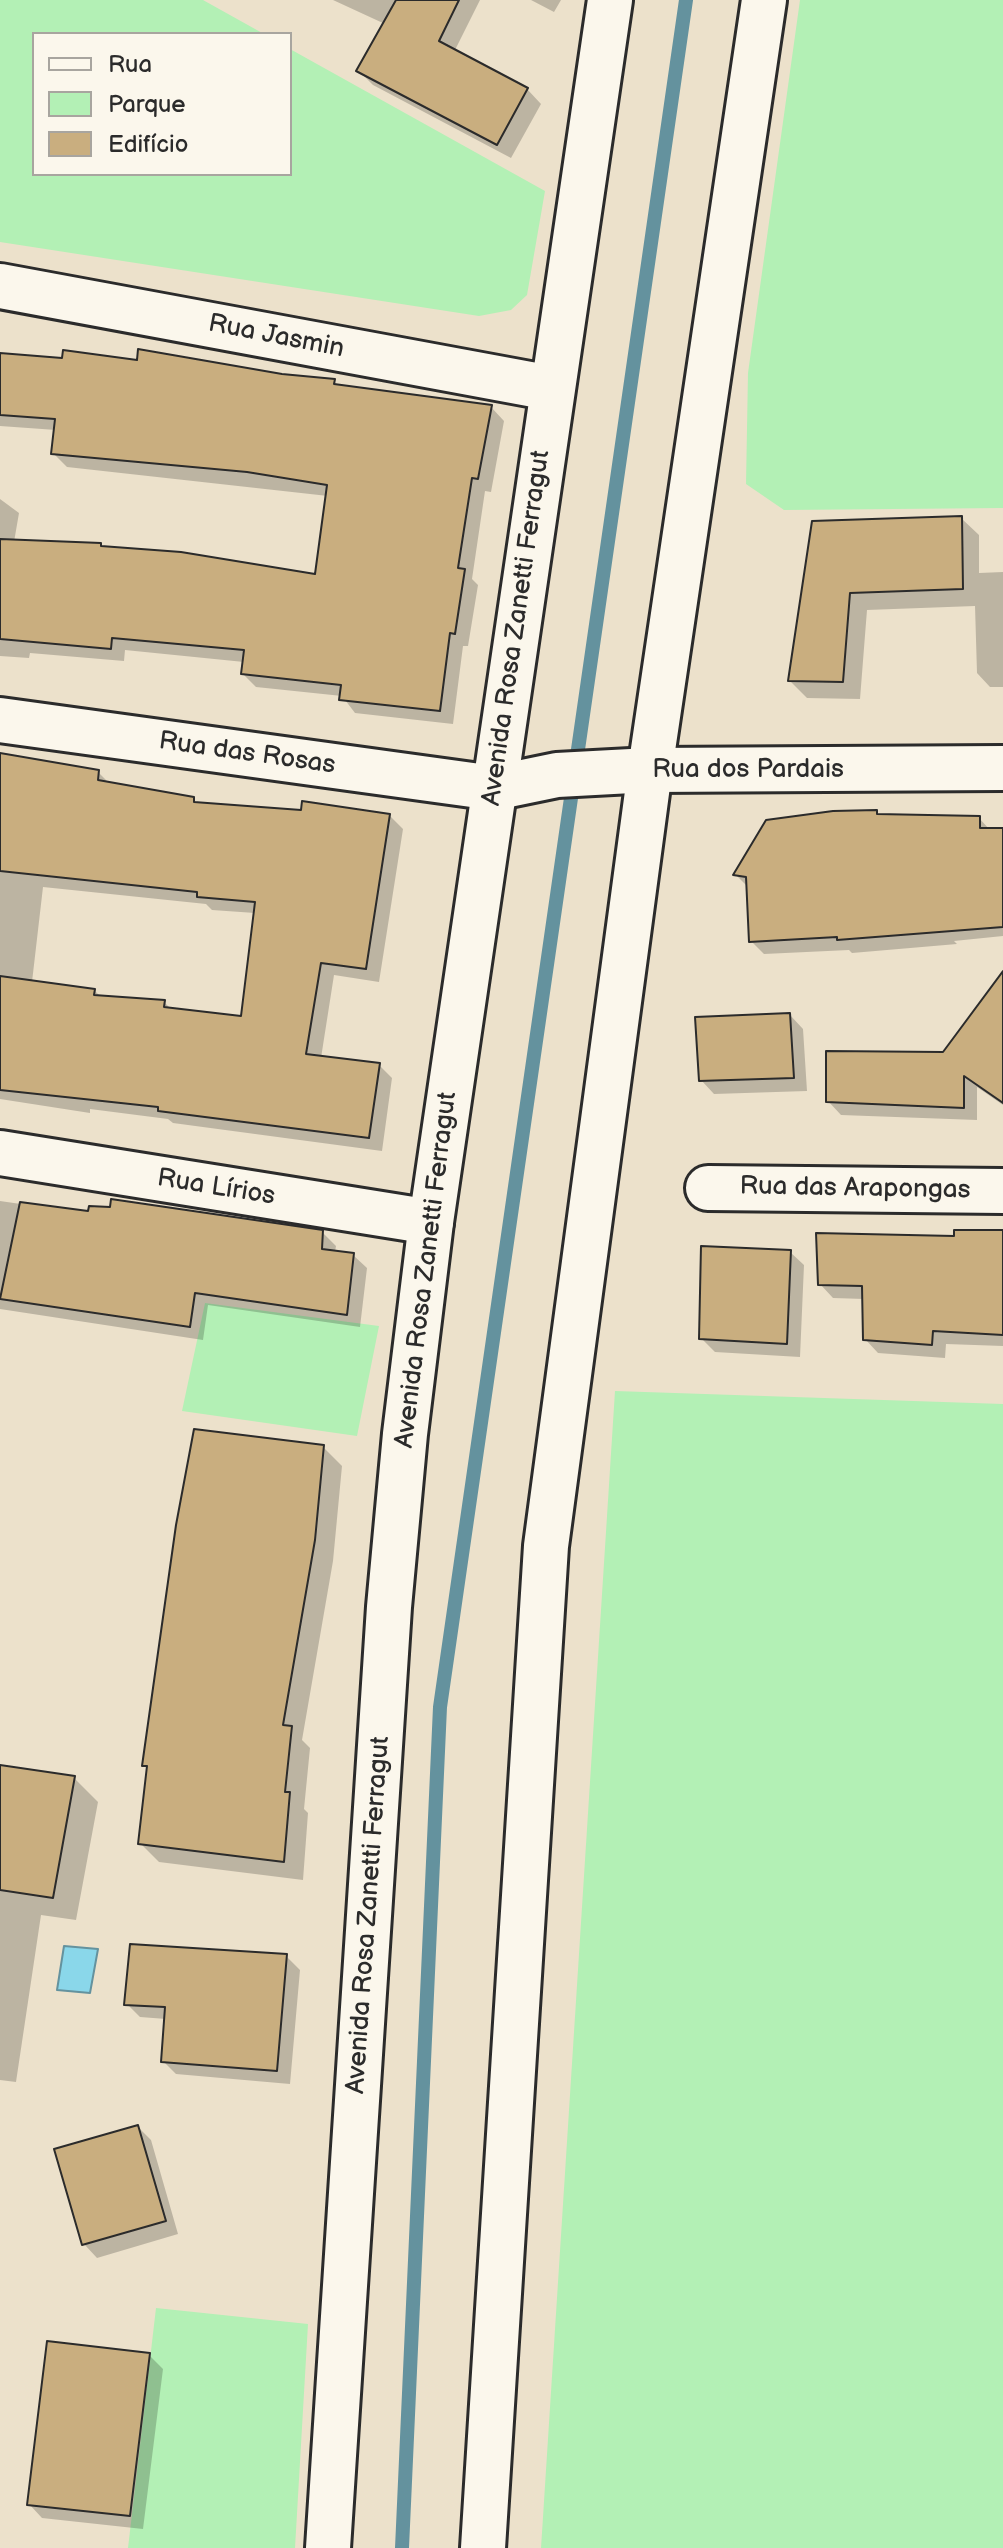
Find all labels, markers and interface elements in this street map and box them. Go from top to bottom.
legend [32,32,292,176]
text: Rua [108,50,152,79]
text: Parque [108,90,186,119]
text: Edifício [108,130,188,159]
street label: Rua Jasmin [205,309,347,365]
street label: Avenida Rosa Zanetti Ferragut [477,448,557,808]
street label: Rua das Rosas [157,726,337,782]
street label: Rua dos Pardais [652,754,844,786]
street label: Avenida Rosa Zanetti Ferragut [390,1090,464,1450]
street label: Rua Lírios [155,1163,277,1213]
street label: Rua das Arapongas [739,1171,971,1207]
street label: Avenida Rosa Zanetti Ferragut [341,1735,397,2095]

